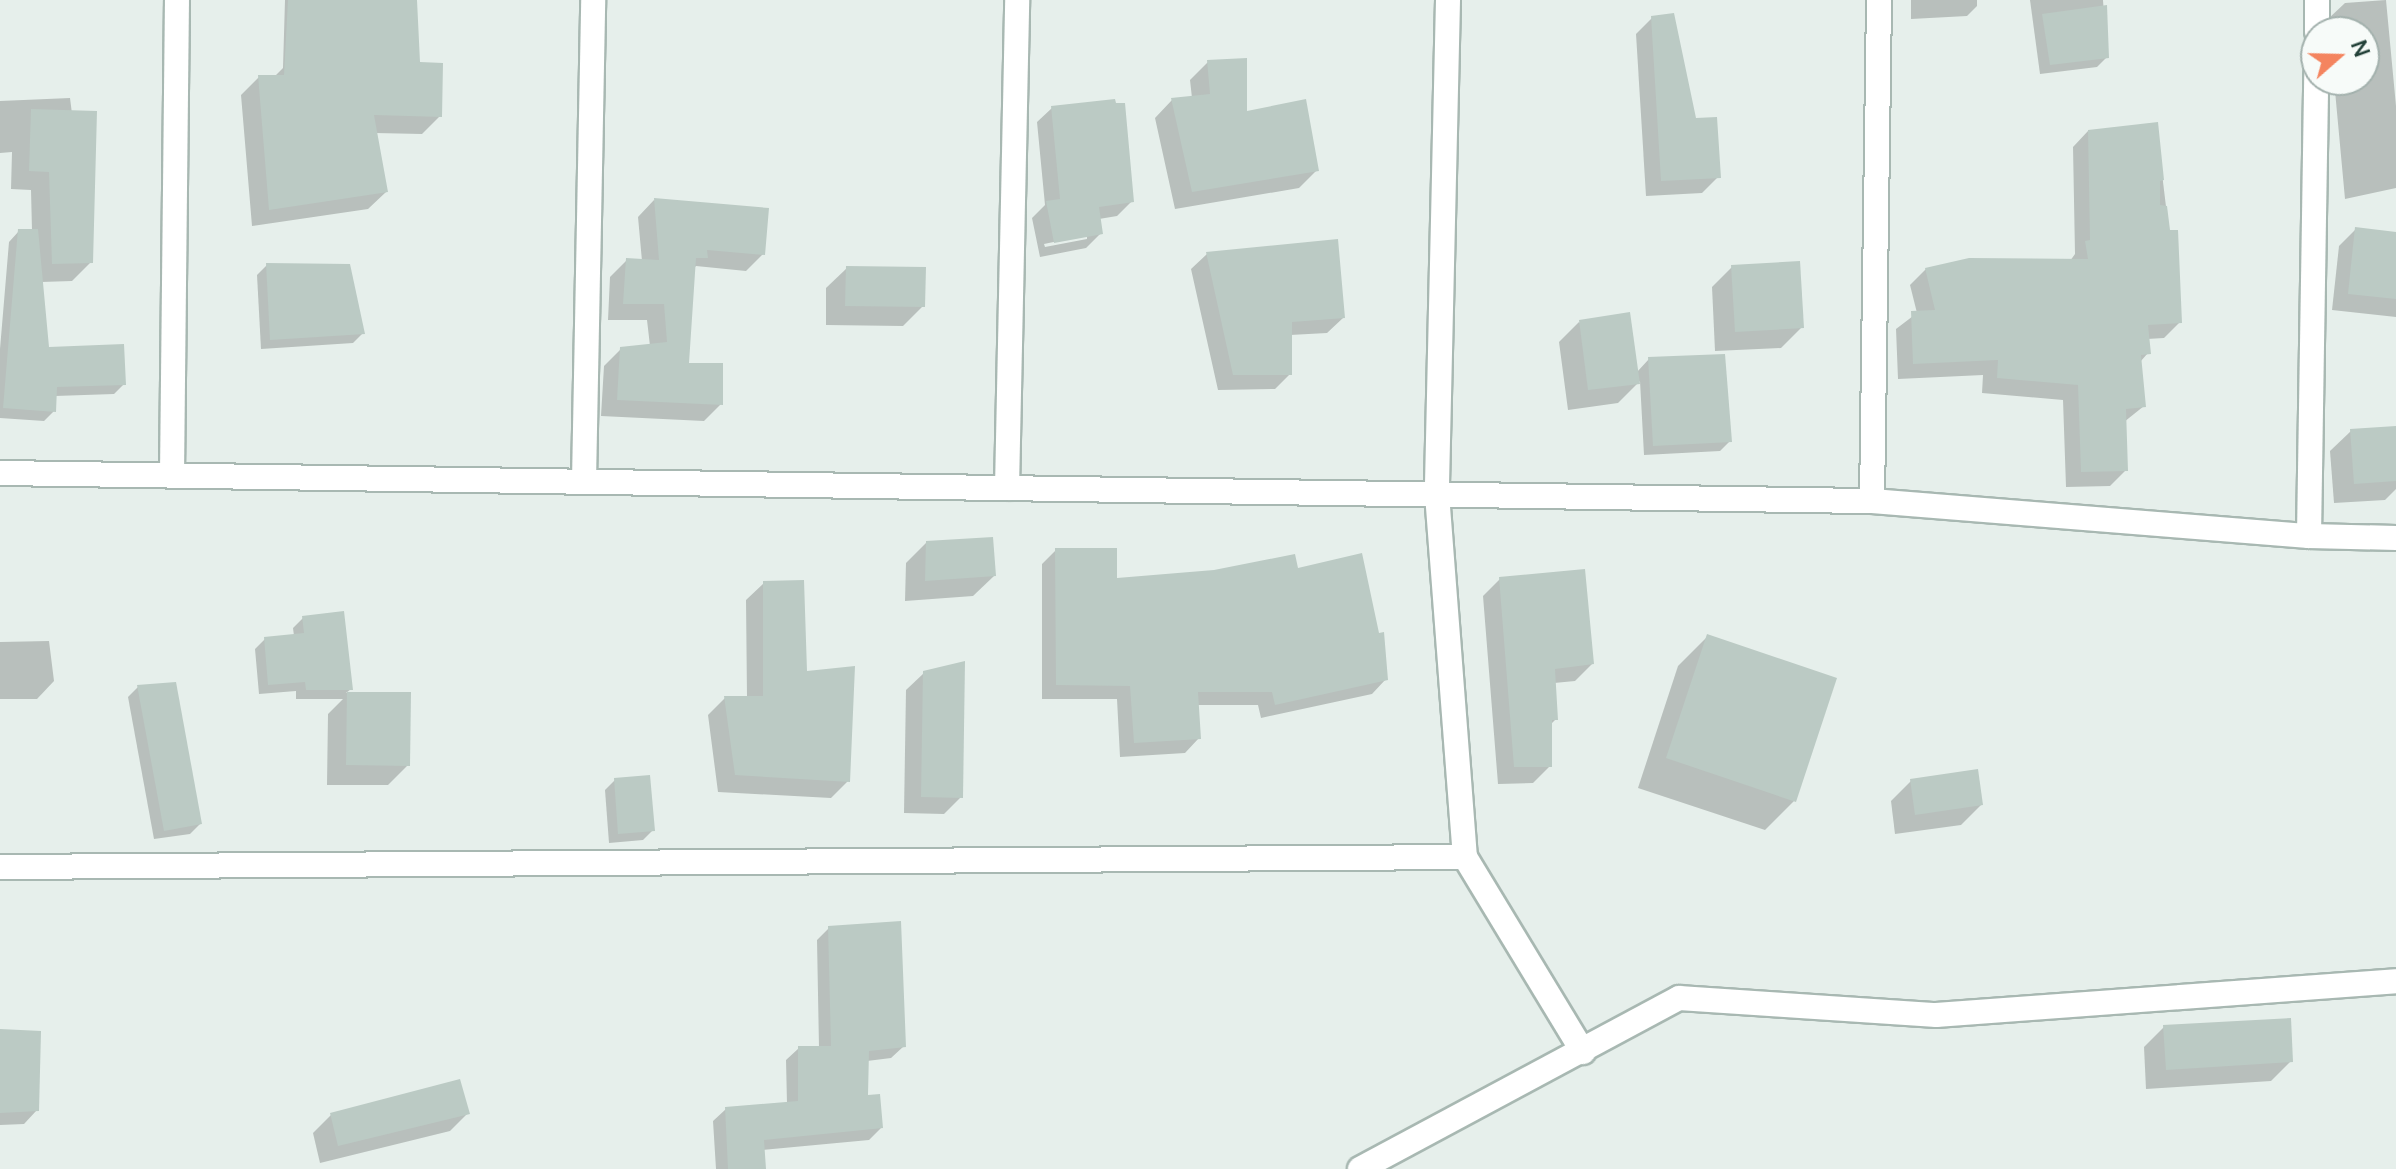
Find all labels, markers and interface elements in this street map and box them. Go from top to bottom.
north arrow [2300,16,2380,96]
text: N [2344,36,2377,61]

